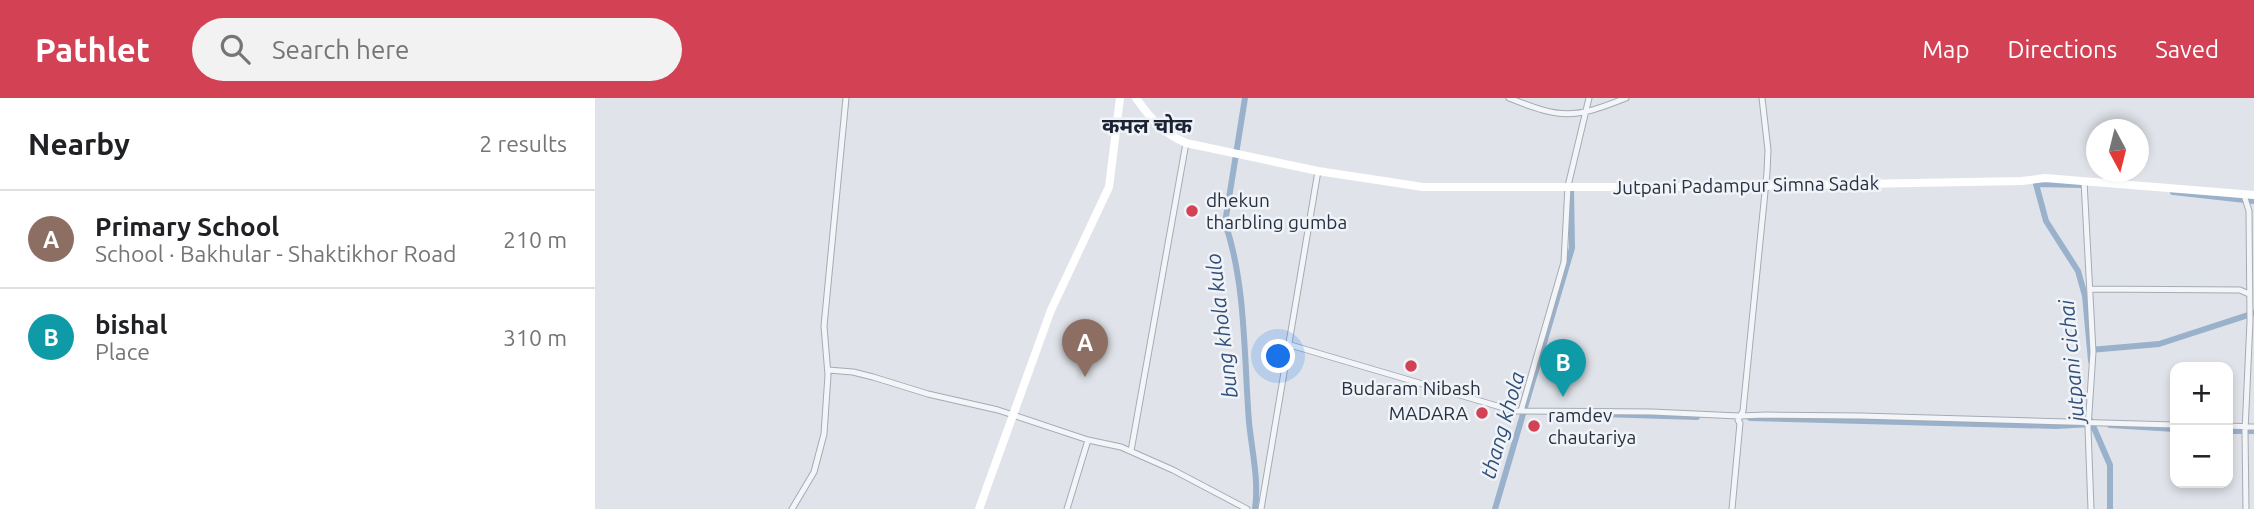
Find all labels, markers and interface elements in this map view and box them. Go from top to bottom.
search box [192,18,682,81]
icon: search [216,30,254,68]
text: Pathlet [35,31,150,68]
text: Search here [272,35,409,64]
text: Map [1922,36,1969,63]
text: Directions [2007,36,2117,63]
text: Saved [2155,36,2219,63]
district label: कमल चोक [1102,113,1192,137]
north arrow [2086,119,2149,182]
text: Nearby [28,127,130,161]
text: 2 results [479,131,567,156]
street label: Jutpani Padampur Simna Sadak [1613,172,1880,198]
place label: dhekun tharbling gumba [1206,189,1347,233]
marker: dhekun tharbling gumba [1184,203,1200,219]
text: Primary School [95,212,279,241]
text: A [43,227,59,252]
text: 210 m [503,227,567,252]
text: School · Bakhular - Shaktikhor Road [95,241,457,266]
water label: bung khola kulo [1200,252,1242,400]
water label: jutpani cichai [2054,298,2089,427]
text: bishal [95,310,167,339]
pin: A [1062,319,1108,377]
text: B [43,325,59,350]
text: 310 m [503,325,567,350]
text: Place [95,339,150,364]
your location [1261,339,1295,373]
pin: B [1540,339,1586,397]
marker: Budaram Nibash [1403,358,1419,374]
map controls [2170,362,2233,488]
button: + [2170,362,2233,425]
water label: thang khola [1475,369,1529,481]
place label: Budaram Nibash [1341,377,1481,399]
place label: MADARA [1389,402,1469,424]
place label: ramdev chautariya [1548,404,1636,448]
marker: MADARA [1474,405,1490,421]
marker: ramdev chautariya [1526,418,1542,434]
button: − [2170,425,2233,488]

